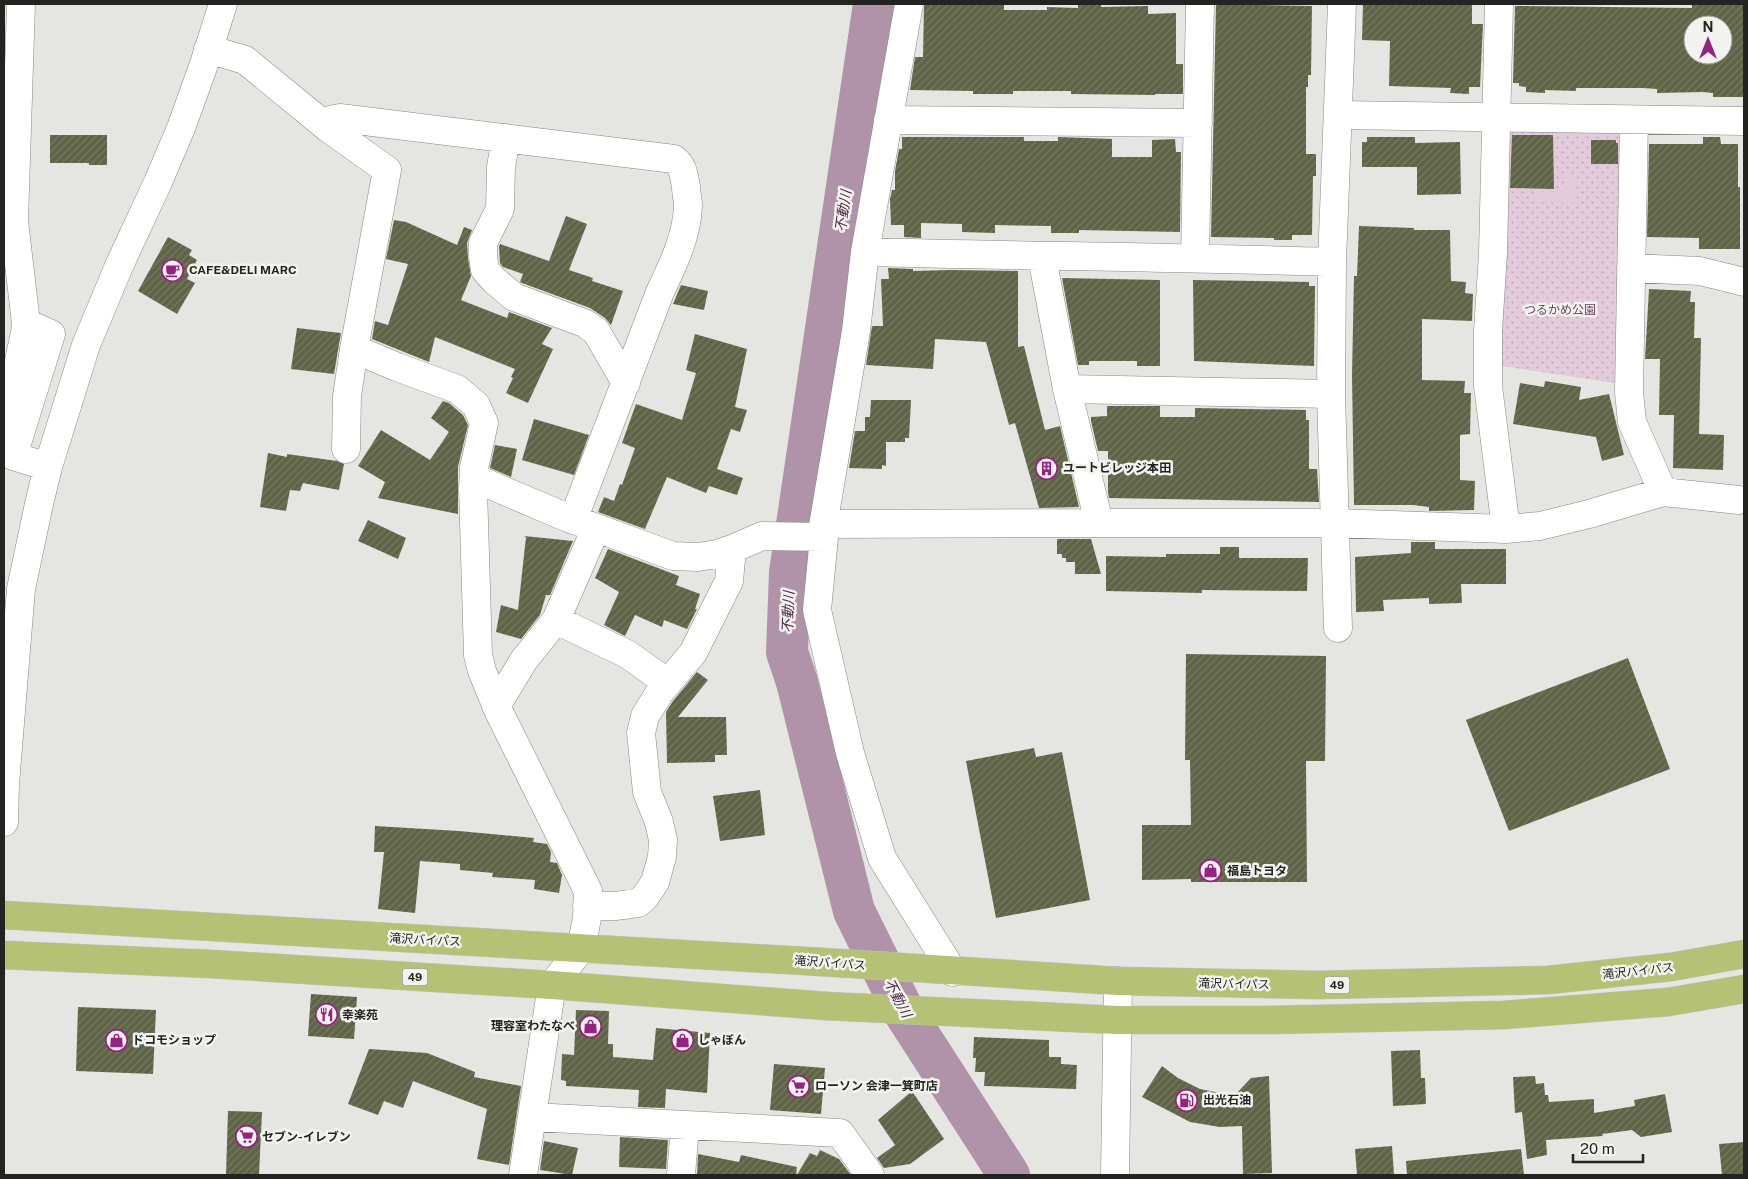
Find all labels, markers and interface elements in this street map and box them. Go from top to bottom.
north arrow [1683,15,1733,65]
text: N [1703,19,1713,35]
water label: 不動川 [832,187,854,233]
cafe icon: CAFE&DELI MARC [161,258,185,282]
place label: CAFE&DELI MARC [189,263,297,277]
park label: つるかめ公園 [1524,303,1596,317]
building icon: ユートビレッジ本田 [1035,456,1059,480]
place label: ユートビレッジ本田 [1063,461,1171,475]
water label: 不動川 [779,589,797,633]
shop icon: 福島トヨタ [1199,859,1223,883]
place label: 福島トヨタ [1227,864,1287,878]
street label: 滝沢バイパス [389,931,461,949]
street label: 滝沢バイパス [794,954,866,972]
street label: 滝沢バイパス [1602,960,1674,982]
road number: 49 [402,969,428,986]
water label: 不動川 [881,976,916,1022]
street label: 滝沢バイパス [1198,976,1270,992]
road number: 49 [1324,976,1350,994]
restaurant icon: 幸楽苑 [314,1003,338,1027]
place label: 幸楽苑 [342,1008,378,1022]
shop icon: 理容室わたなべ [579,1014,603,1038]
place label: 理容室わたなべ [491,1019,575,1033]
shop icon: ドコモショップ [104,1028,128,1052]
shop icon: しゃぼん [670,1028,694,1052]
place label: ドコモショップ [132,1033,216,1047]
place label: しゃぼん [698,1033,746,1047]
supermarket icon: ローソン 会津一箕町店 [787,1074,811,1098]
place label: ローソン 会津一箕町店 [815,1079,938,1093]
fuel station icon: 出光石油 [1175,1088,1199,1112]
place label: 出光石油 [1203,1093,1251,1107]
supermarket icon: セブン-イレブン [234,1125,258,1149]
place label: セブン-イレブン [262,1130,351,1144]
scale bar [1573,1132,1643,1164]
text: 20 m [1580,1140,1615,1157]

